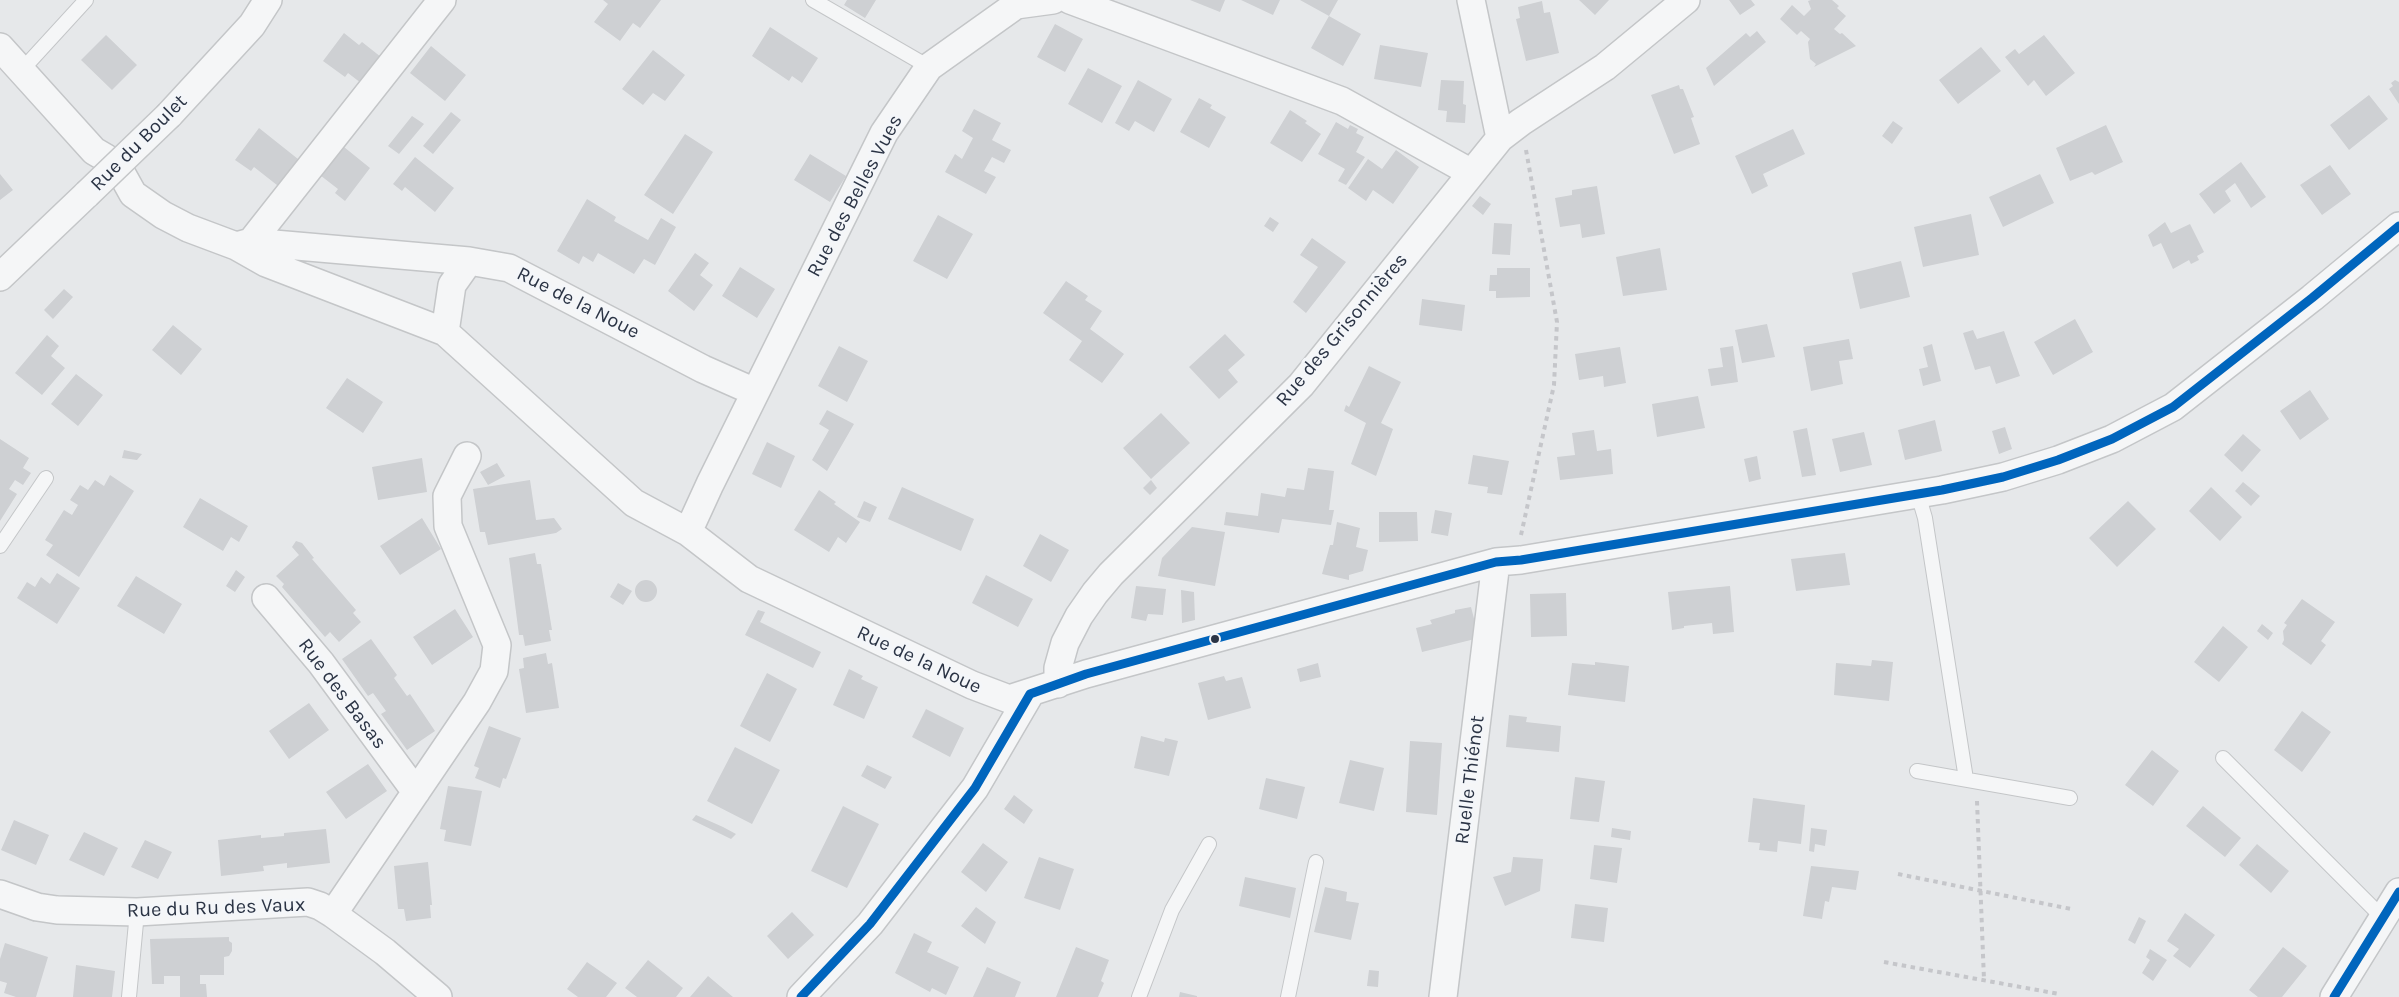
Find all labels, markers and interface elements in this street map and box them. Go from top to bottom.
street label: Rue du Boulet [86,90,192,196]
street label: Rue des Belles Vues [802,111,908,281]
street label: Rue des Grisonnières [1271,248,1413,412]
street label: Rue de la Noue [513,262,643,344]
street label: Rue de la Noue [853,621,985,699]
unlabelled marker [1209,633,1221,645]
street label: Rue des Basas [293,634,391,754]
street label: Ruelle Thiénot [1450,714,1490,846]
street label: Rue du Ru des Vaux [126,893,306,923]

